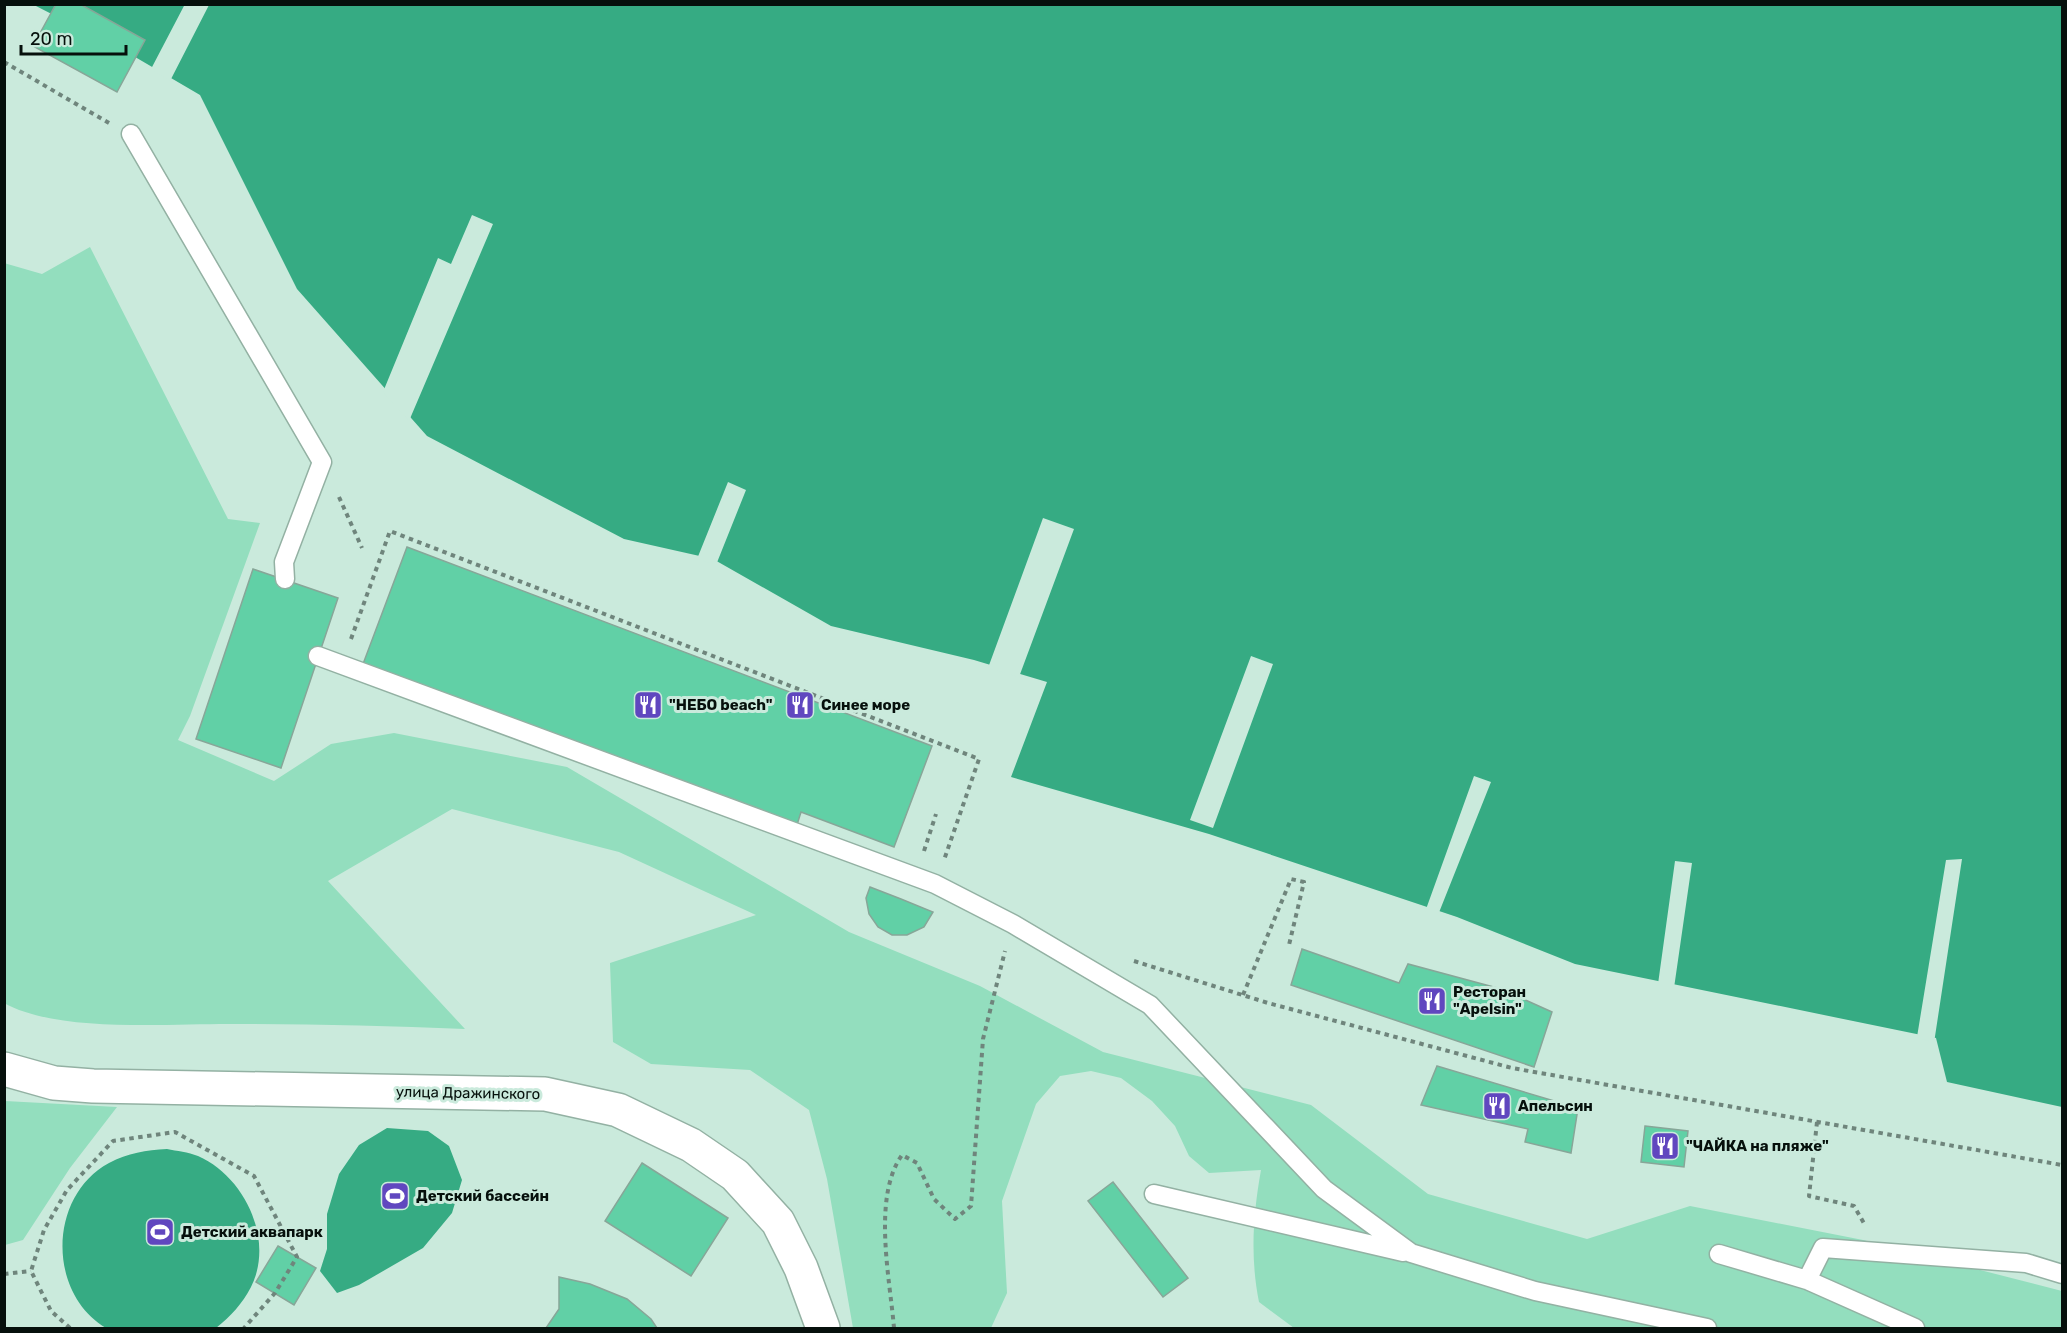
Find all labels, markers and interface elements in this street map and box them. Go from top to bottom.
scale bar [21,18,126,56]
text: 20 m [30,28,72,50]
restaurant icon: "НЕБО beach" [632,689,664,721]
restaurant icon: Синее море [784,689,816,721]
place label: "НЕБО beach" [669,696,773,714]
place label: Синее море [821,696,910,714]
place label: Ресторан "Apelsin" [1453,983,1526,1018]
restaurant icon: Ресторан "Apelsin" [1416,985,1448,1017]
street label: улица Дражинского [396,1083,540,1103]
restaurant icon: Апельсин [1481,1090,1513,1122]
place label: Апельсин [1518,1097,1593,1115]
restaurant icon: "ЧАЙКА на пляже" [1649,1130,1681,1162]
place label: "ЧАЙКА на пляже" [1686,1137,1829,1155]
sports icon: Детский бассейн [379,1180,411,1212]
place label: Детский бассейн [416,1187,549,1205]
sports icon: Детский аквапарк [144,1216,176,1248]
place label: Детский аквапарк [181,1223,323,1241]

